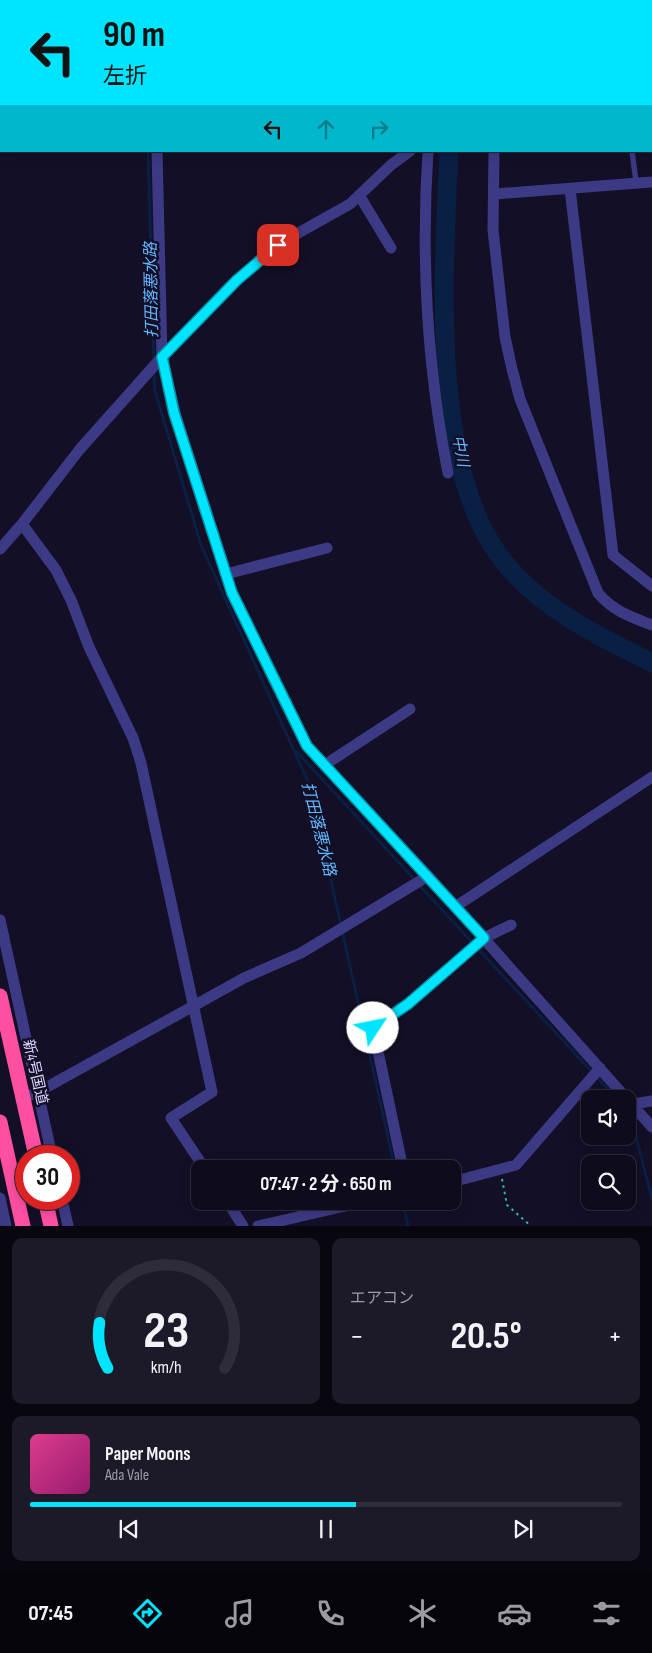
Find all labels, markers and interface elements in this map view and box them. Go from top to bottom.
text: 90 m [103,14,165,57]
icon: left [20,20,85,85]
text: 左折 [103,63,147,90]
icon: left [259,115,287,143]
icon: ahead [312,115,340,143]
icon: right [365,115,393,143]
pin [257,224,299,266]
icon: arrive [264,231,292,259]
water label: 打田落悪水路 [142,240,162,338]
water label: 中川 [448,433,473,470]
water label: 打田落悪水路 [297,780,339,880]
position arrow [346,1001,398,1053]
street label: 新4号国道 [18,1038,52,1106]
map controls [581,1090,636,1210]
button: sound [581,1090,636,1145]
speed limit sign: 30 [15,1145,80,1210]
button: search [581,1155,636,1210]
text: 07:47 · 2 分 · 650 m [260,1173,392,1196]
text: エアコン [350,1289,414,1308]
text: 23 [143,1300,189,1363]
text: 20.5° [450,1314,522,1359]
text: − [350,1320,364,1353]
text: + [608,1320,622,1353]
text: km/h [151,1357,181,1378]
text: Paper Moons [105,1443,191,1466]
text: Ada Vale [105,1466,149,1485]
icon: previous [115,1515,143,1543]
icon: pause [312,1515,340,1543]
icon: next [509,1515,537,1543]
icon: directions [130,1596,165,1631]
icon: music [222,1596,257,1631]
icon: phone [313,1596,348,1631]
icon: climate [405,1596,440,1631]
icon: car [497,1596,532,1631]
icon: filters [589,1596,624,1631]
text: 07:45 [28,1600,73,1627]

